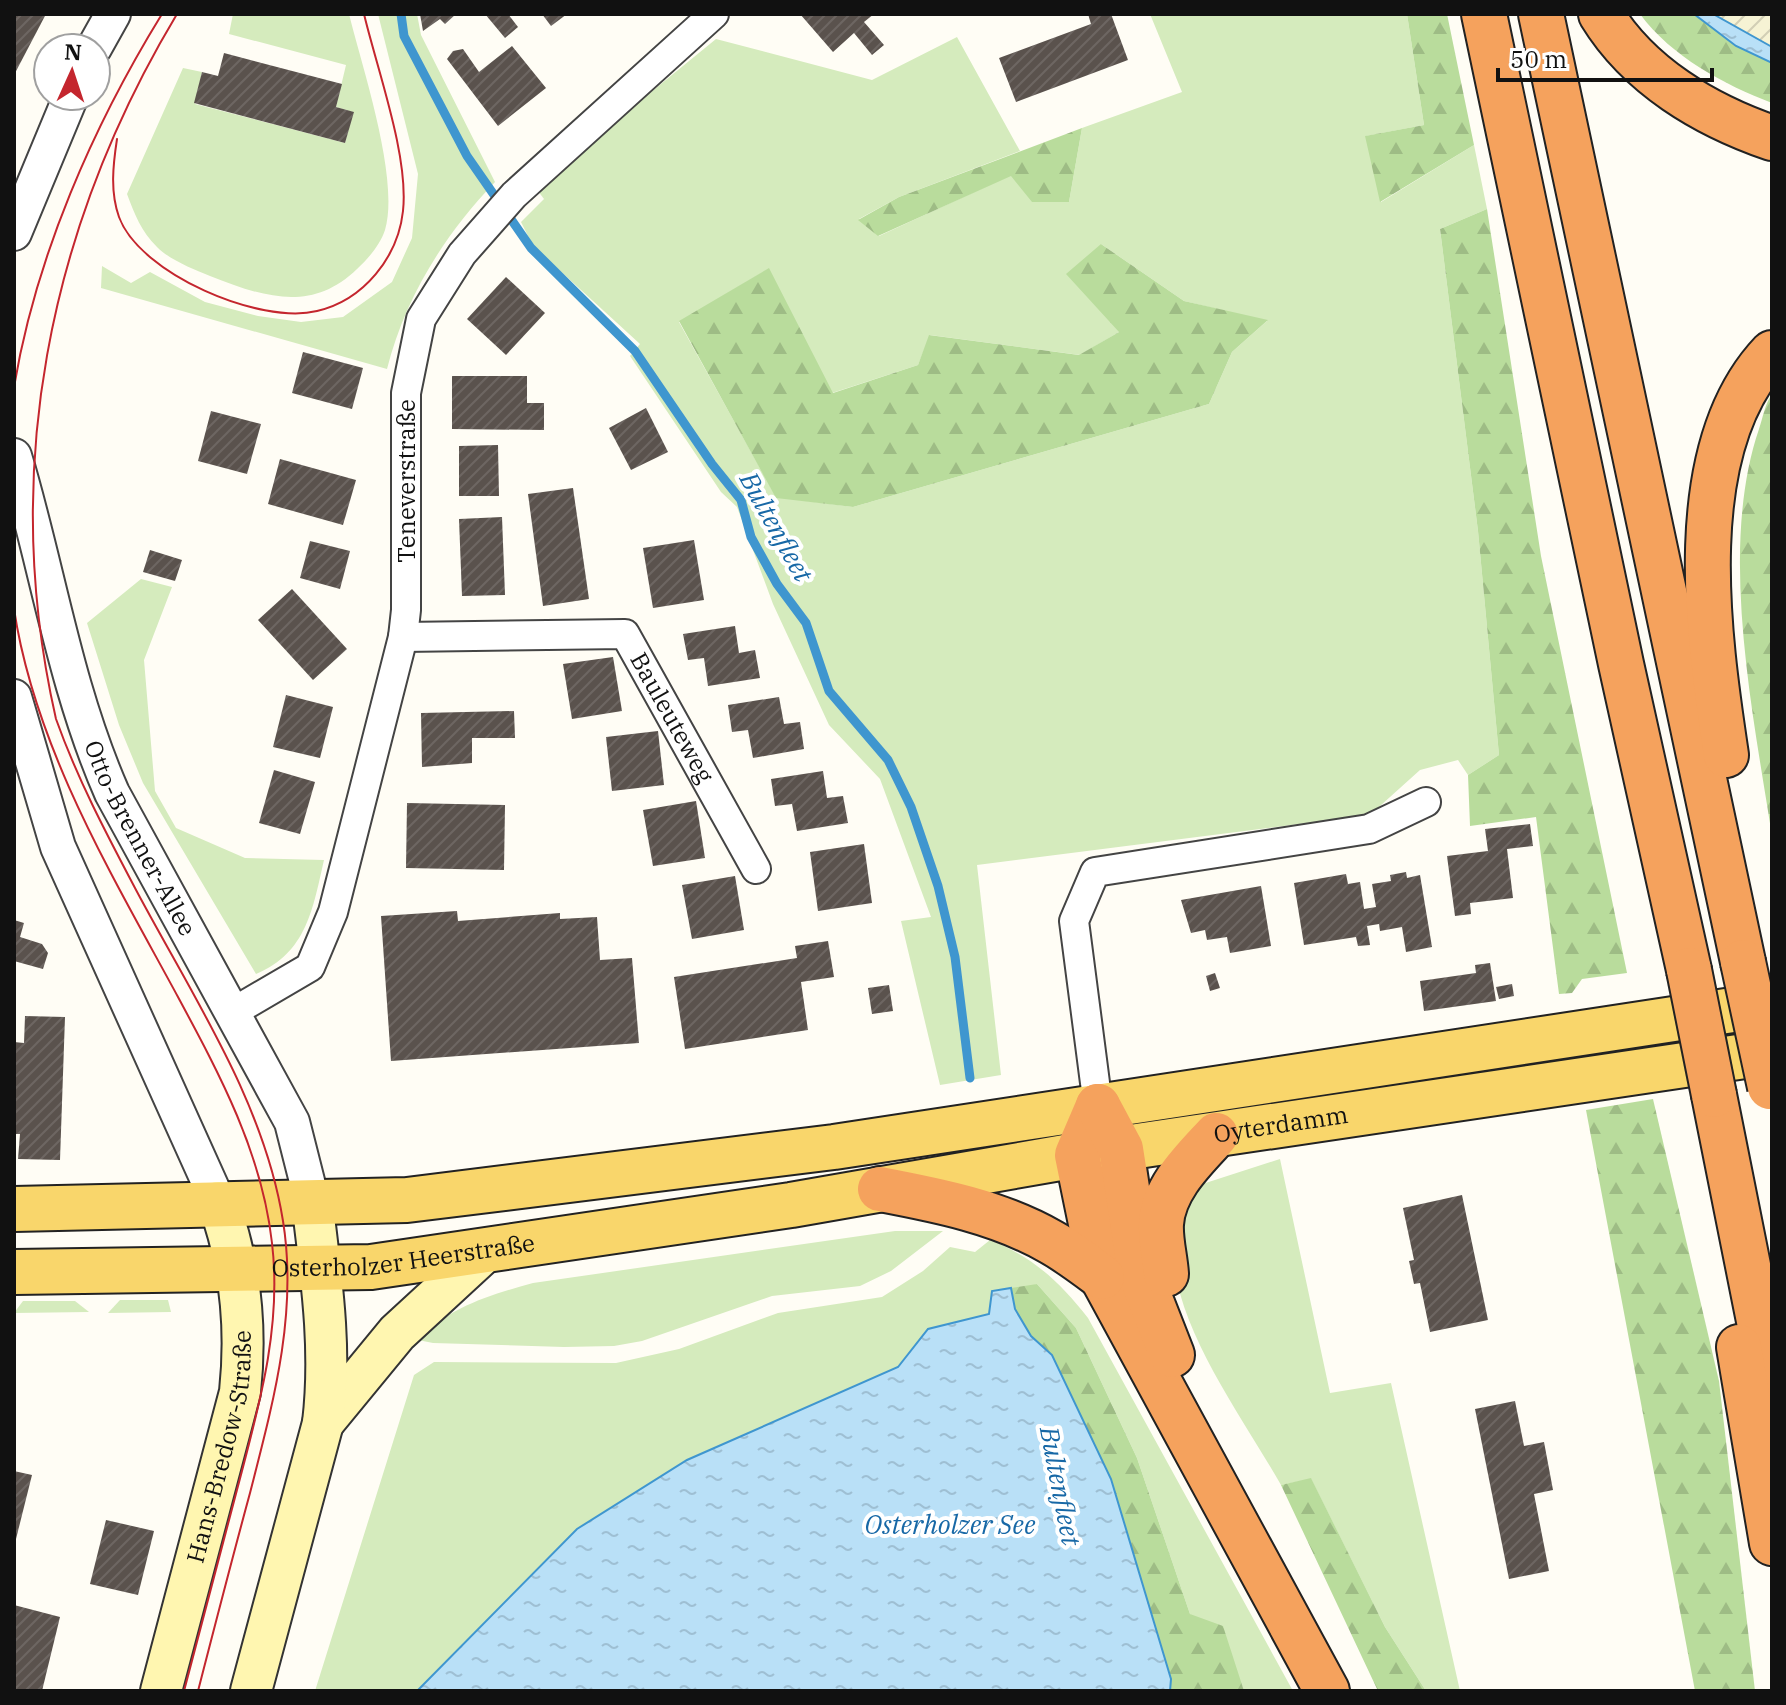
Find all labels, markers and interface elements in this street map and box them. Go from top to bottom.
north arrow [32,32,112,112]
scale bar [1498,32,1712,82]
text: N [64,37,83,66]
text: 50 m [1510,43,1567,75]
street label: Teneverstraße [390,399,422,563]
water label: Bultenfleet [732,465,821,588]
street label: Bauleuteweg [623,646,722,788]
street label: Otto-Brenner-Allee [78,736,204,941]
street label: Oyterdamm [1211,1098,1350,1150]
street label: Osterholzer Heerstraße [271,1226,537,1283]
street label: Hans-Bredow-Straße [178,1330,258,1566]
water label: Bultenfleet [1033,1422,1089,1549]
water label: Osterholzer See [864,1507,1036,1541]

